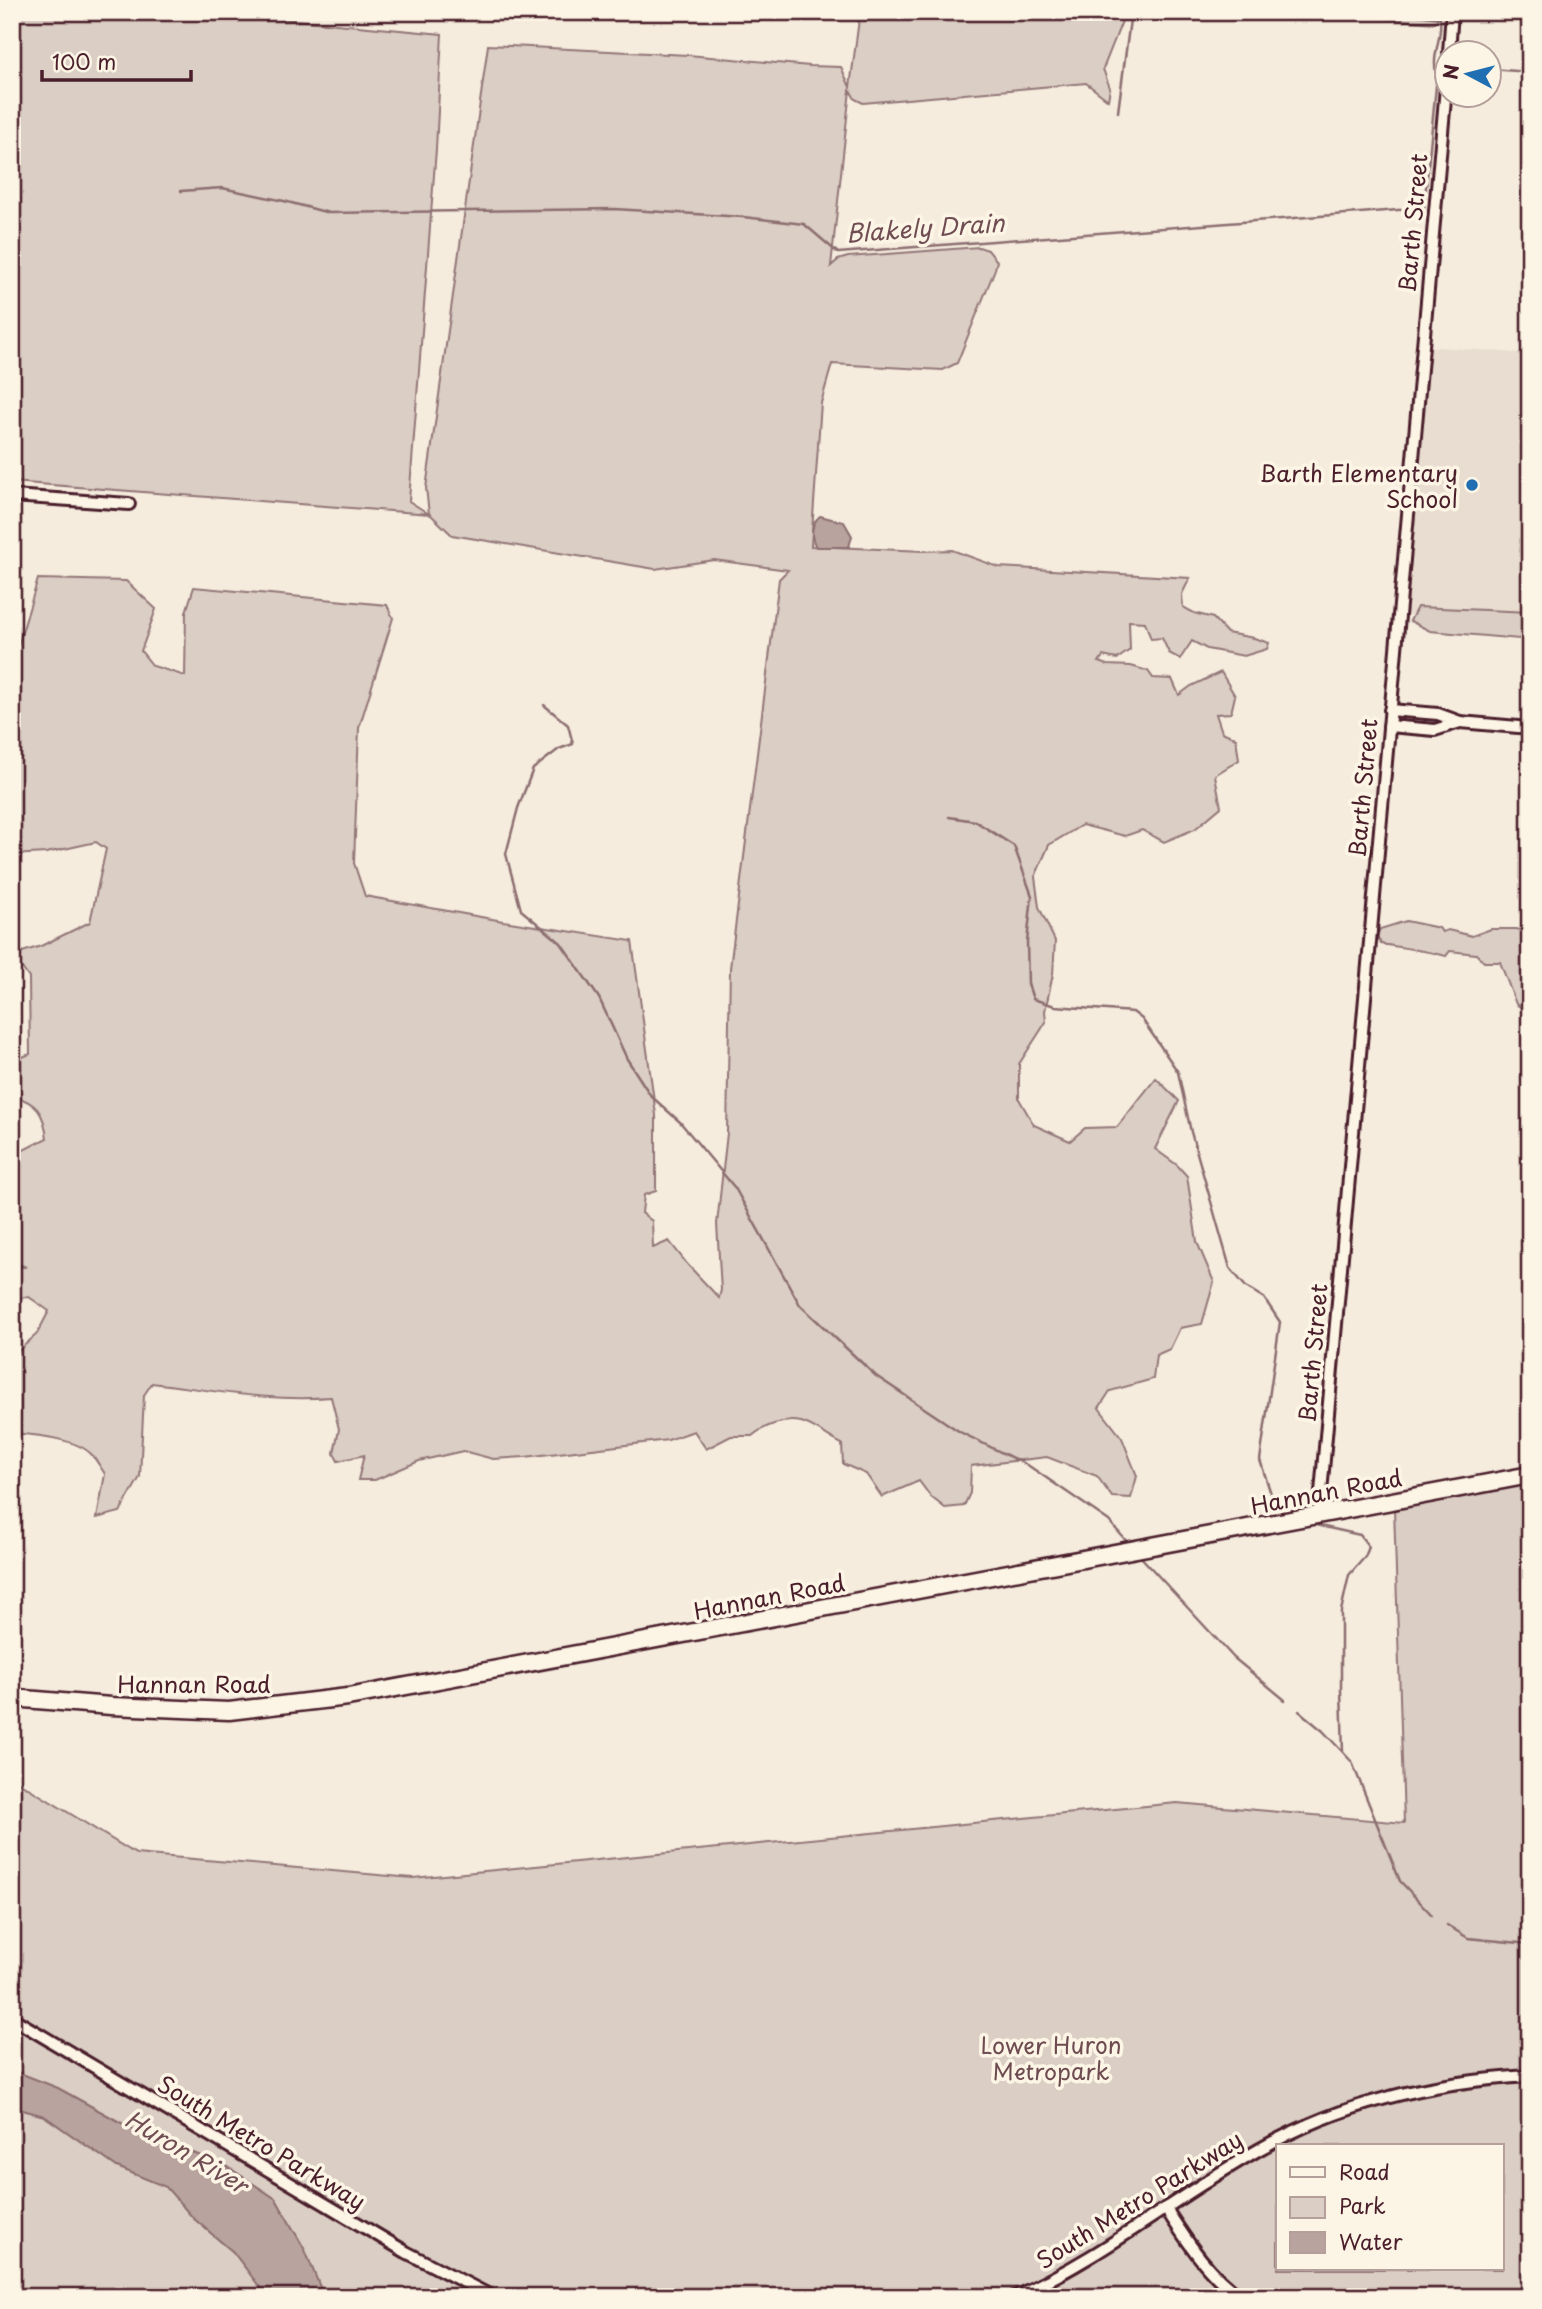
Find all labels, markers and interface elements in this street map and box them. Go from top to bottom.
scale bar [42,38,191,82]
north arrow [1434,38,1504,108]
text: 100 m [52,45,116,77]
text: N [1435,63,1465,81]
street label: Barth Street [1388,152,1436,294]
water label: Blakely Drain [844,203,1007,251]
place label: Barth Elementary School [1259,455,1458,516]
marker: Barth Elementary School [1464,477,1480,493]
street label: Barth Street [1338,717,1386,859]
street label: Barth Street [1288,1282,1336,1424]
street label: Hannan Road [1247,1459,1405,1523]
street label: Hannan Road [690,1564,848,1628]
street label: Hannan Road [117,1666,271,1701]
park label: Lower Huron Metropark [980,2027,1122,2088]
street label: South Metro Parkway [151,2066,373,2218]
water label: Huron River [119,2100,258,2203]
street label: South Metro Parkway [1029,2121,1249,2277]
legend [1276,2144,1504,2270]
text: Road [1339,2155,1390,2187]
text: Park [1339,2189,1386,2221]
text: Water [1339,2225,1403,2257]

